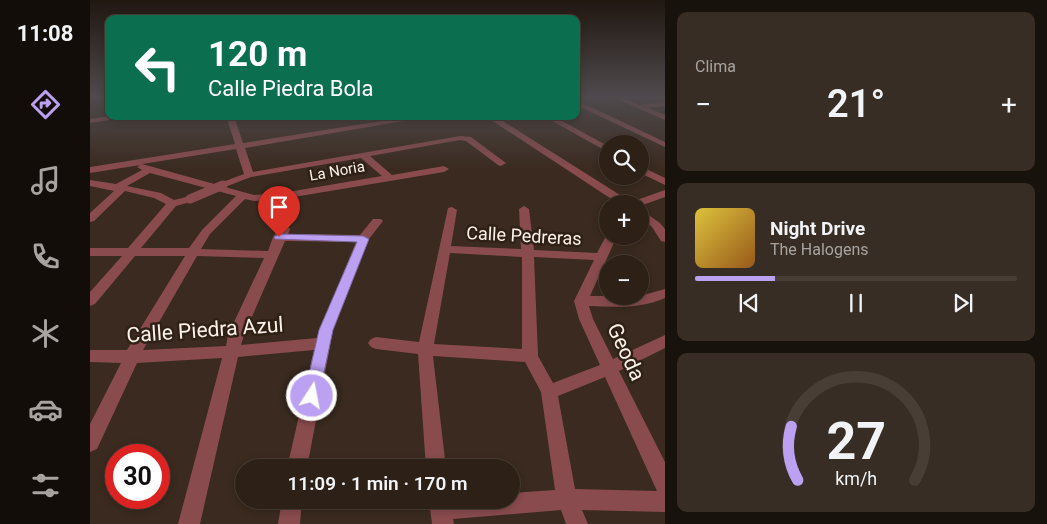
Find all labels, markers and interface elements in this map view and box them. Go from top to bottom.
text: 11:08 [17,21,73,46]
text: 120 m [208,34,307,75]
icon: left [125,35,190,100]
text: Clima [695,57,736,76]
text: Calle Piedra Bola [208,76,373,101]
text: 21° [827,82,885,126]
icon: directions [28,87,63,122]
text: − [695,88,711,121]
text: + [1001,88,1017,121]
map controls [599,135,649,305]
button: search [599,135,649,185]
street label: La Noria [308,157,366,185]
icon: music [28,163,63,198]
pin [258,186,300,237]
icon: arrive [265,193,293,221]
button: + [599,195,649,245]
text: Night Drive [770,217,865,240]
street label: Calle Pedreras [466,222,582,249]
icon: phone [28,239,63,274]
text: The Halogens [770,240,869,259]
button: − [599,255,649,305]
icon: previous [735,289,763,317]
icon: pause [842,289,870,317]
icon: next [949,289,977,317]
street label: Calle Piedra Azul [126,313,284,347]
icon: climate [28,316,63,351]
street label: Geoda [602,319,650,385]
position arrow [285,369,337,421]
icon: car [28,392,63,427]
text: 27 [826,411,886,472]
speed limit sign: 30 [105,444,170,509]
icon: filters [28,468,63,503]
text: km/h [835,468,877,489]
text: 11:09 · 1 min · 170 m [287,472,468,495]

